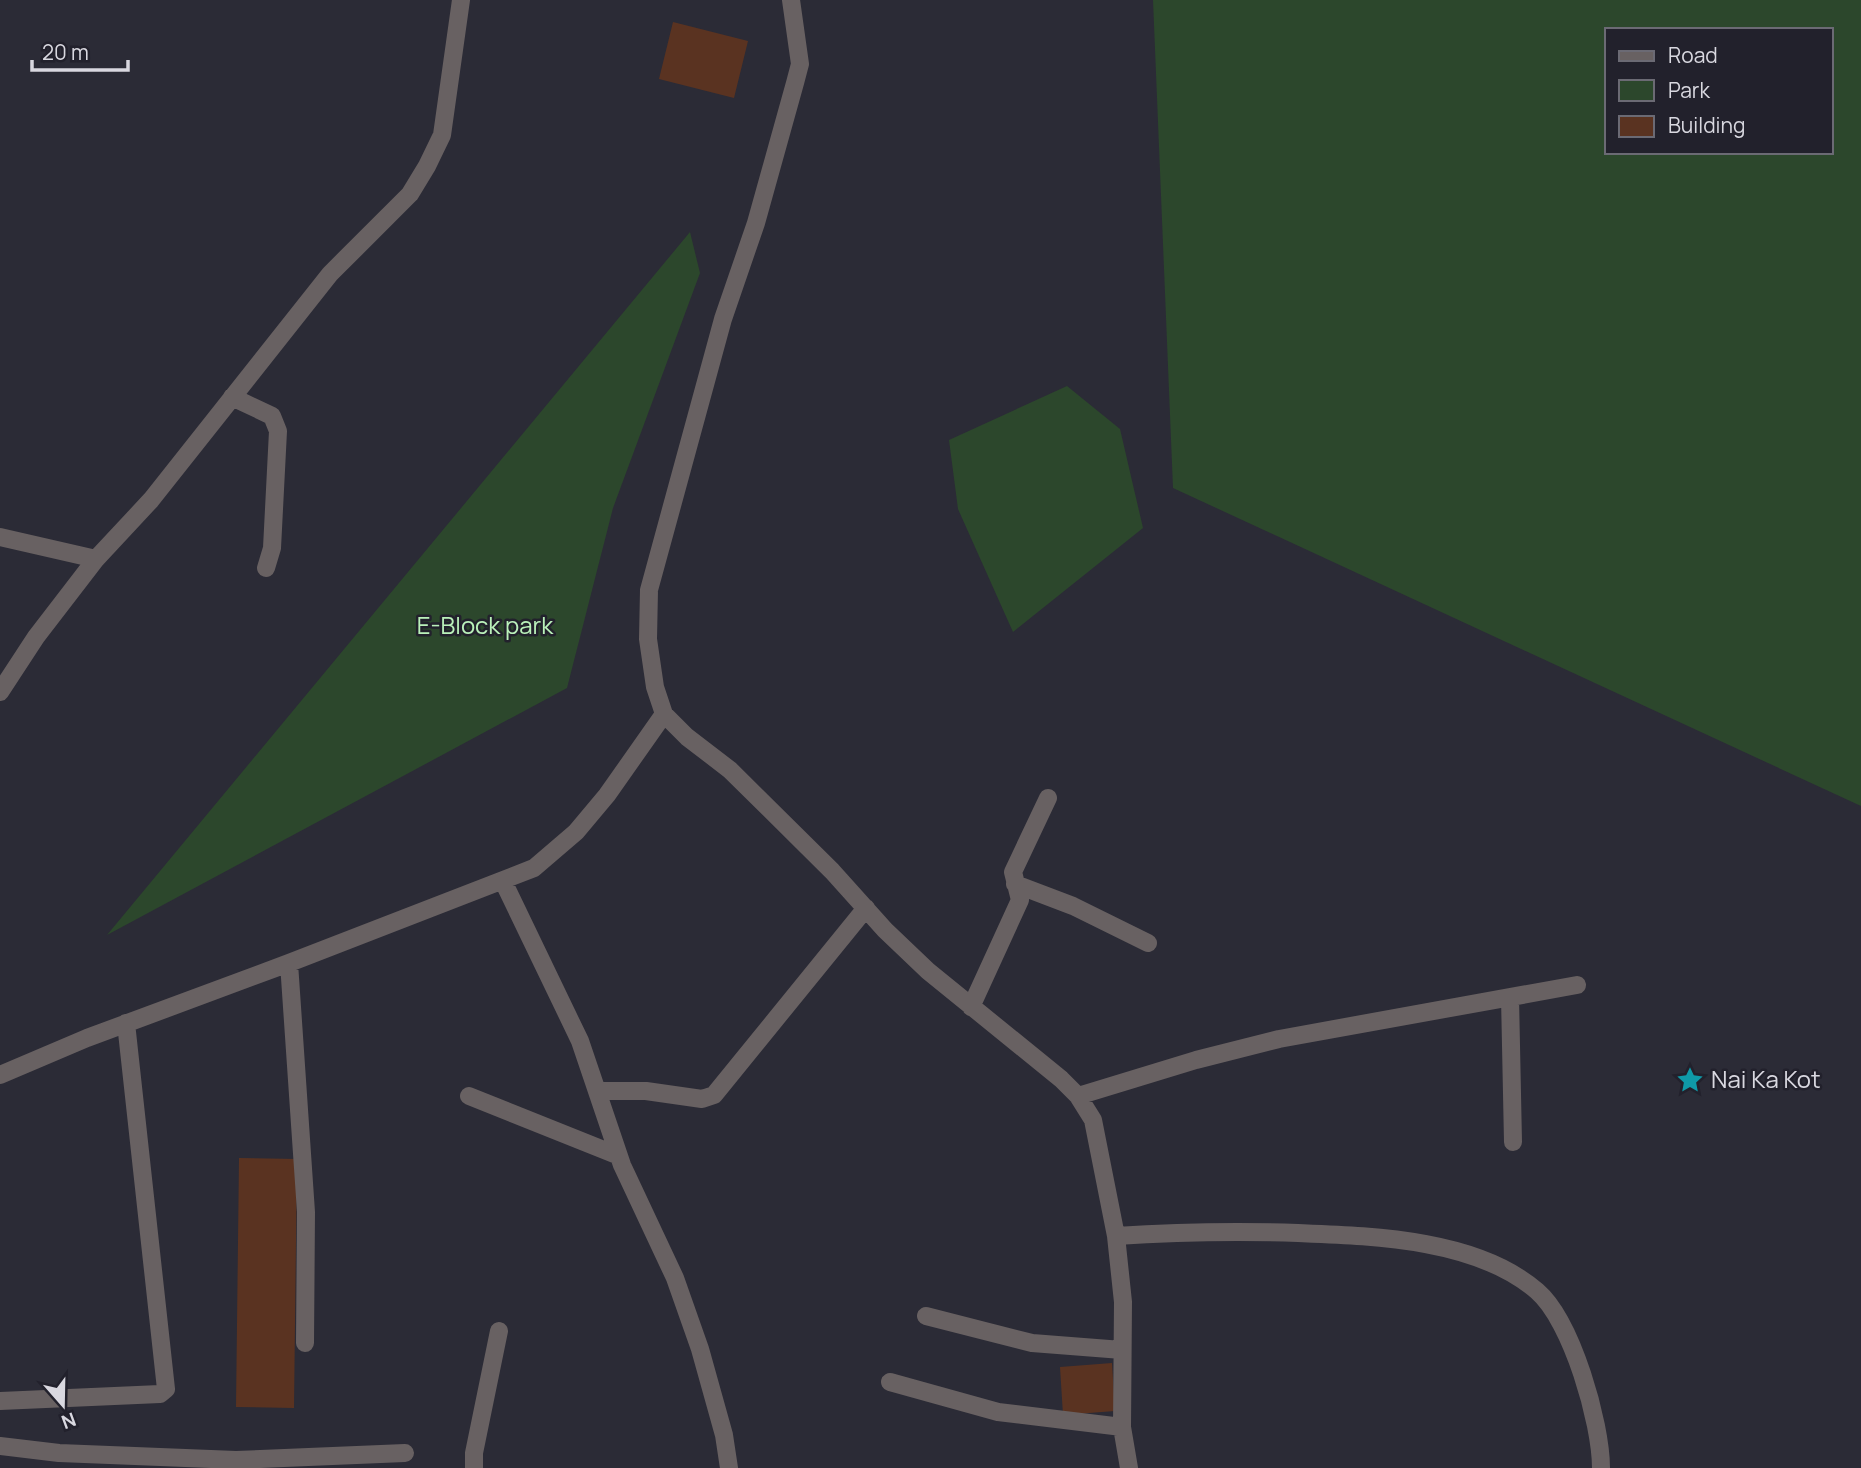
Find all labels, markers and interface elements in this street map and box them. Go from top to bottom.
scale bar [32,28,128,72]
legend [1605,28,1833,154]
text: 20 m [42,38,89,66]
text: Road [1668,41,1718,69]
text: Park [1668,76,1710,104]
text: Building [1668,111,1745,139]
park label: E-Block park [417,608,554,641]
place label: Nai Ka Kot [1711,1062,1821,1095]
place icon: Nai Ka Kot [1675,1065,1705,1095]
north arrow [28,1370,98,1440]
text: N [58,1406,80,1436]

